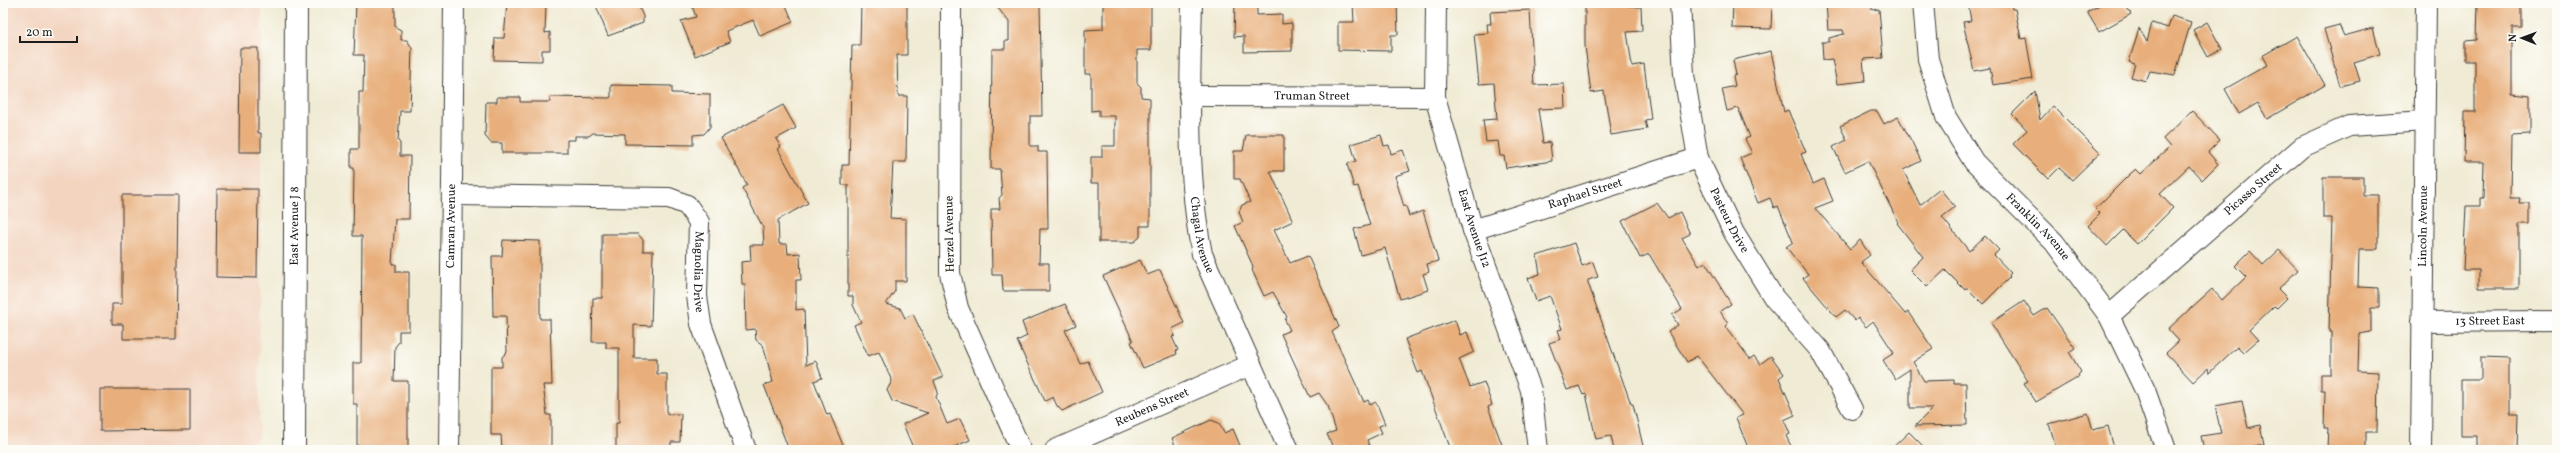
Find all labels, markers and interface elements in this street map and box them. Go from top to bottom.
scale bar [20,18,77,44]
north arrow [2502,18,2542,58]
text: 20 m [26,25,53,41]
text: N [2506,34,2521,42]
street label: Truman Street [1274,88,1350,105]
street label: Picasso Street [2221,160,2286,219]
street label: Raphael Street [1546,175,1625,213]
street label: Camran Avenue [443,183,460,268]
street label: Pasteur Drive [1705,185,1753,256]
street label: Lincoln Avenue [2415,185,2432,267]
street label: East Avenue J 8 [287,186,303,266]
street label: East Avenue J12 [1454,187,1494,270]
street label: Franklin Avenue [2002,190,2073,264]
street label: Herzel Avenue [941,195,959,272]
street label: Chagal Avenue [1186,196,1218,276]
street label: Magnolia Drive [689,231,707,314]
street label: 13 Street East [2455,313,2525,330]
street label: Reubens Street [1113,385,1192,431]

